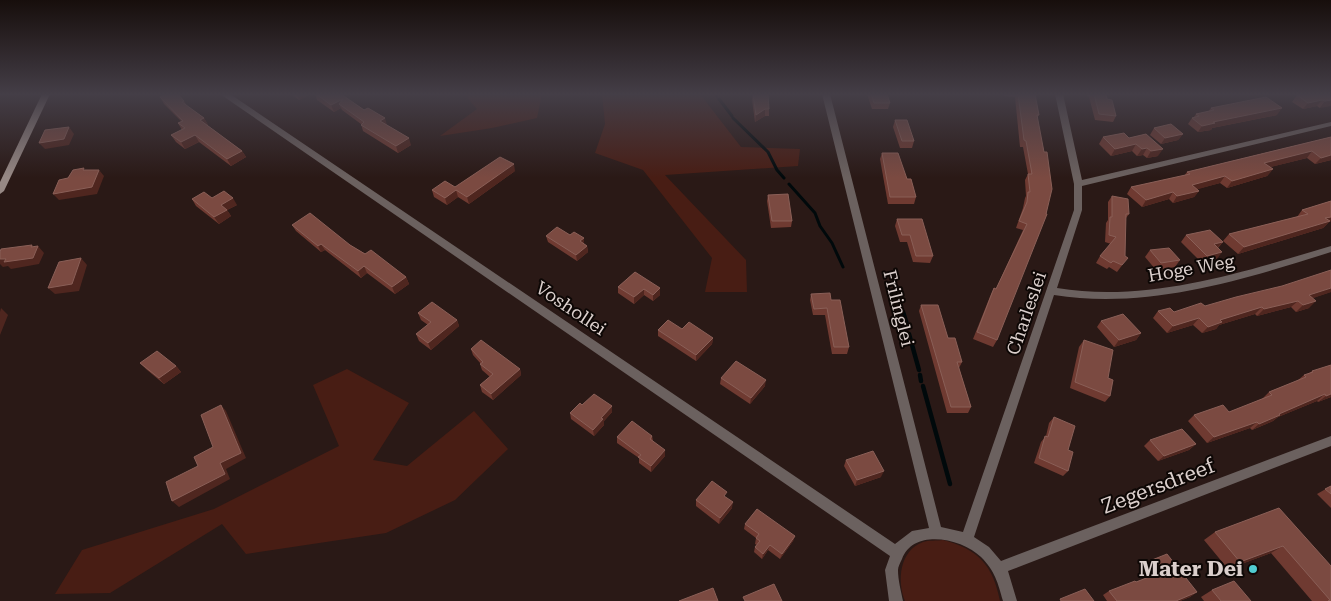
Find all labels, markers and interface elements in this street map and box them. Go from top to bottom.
street label: Hoge Weg [1146,250,1237,286]
street label: Frilinglei [879,268,919,349]
street label: Charleslei [1002,268,1050,357]
street label: Voshollei [532,277,611,339]
street label: Zegersdreef [1098,453,1219,519]
place label: Mater Dei [1139,557,1243,581]
marker: Mater Dei [1247,563,1259,575]

